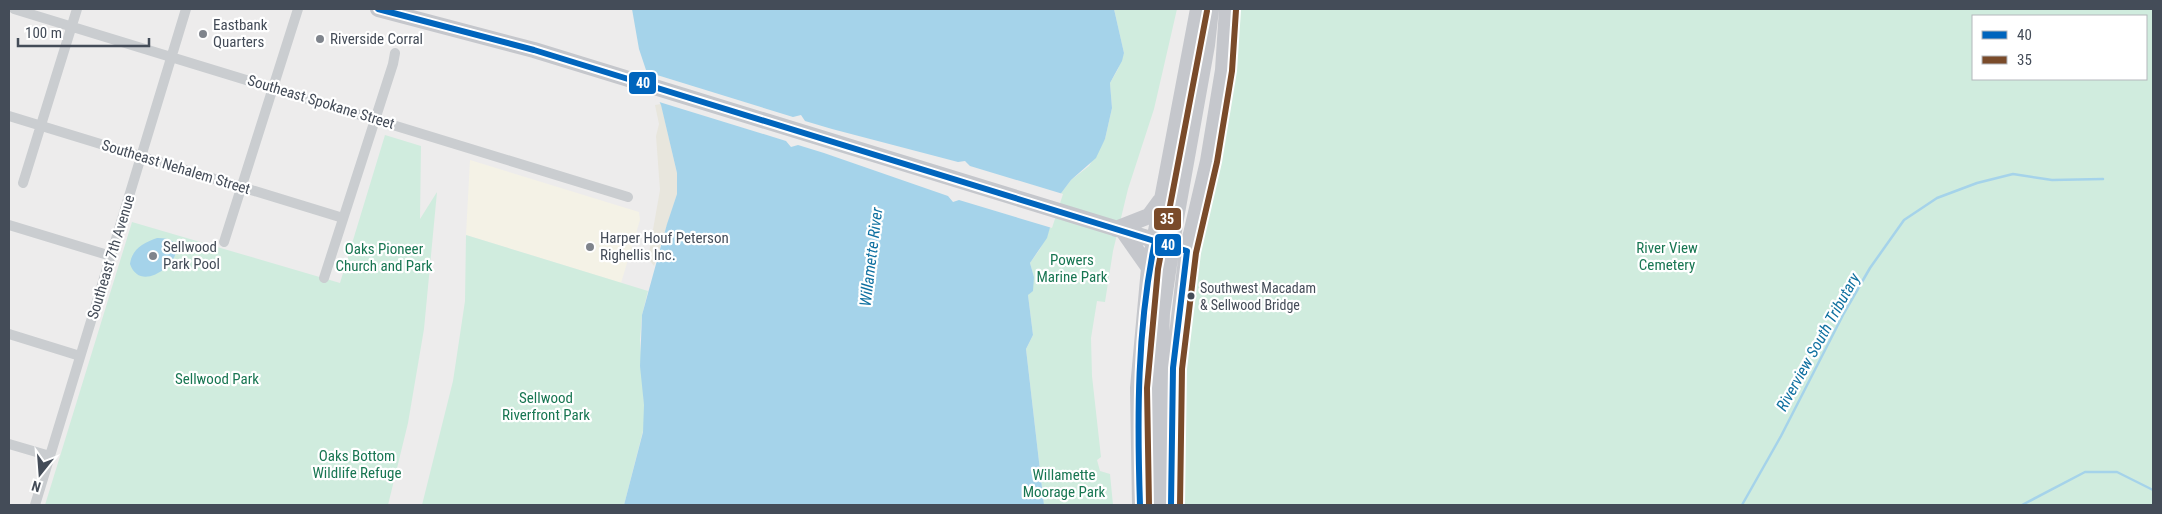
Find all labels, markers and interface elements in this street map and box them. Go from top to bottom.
scale bar [18,15,149,47]
legend [1972,15,2147,80]
place label: Eastbank Quarters [213,16,268,51]
text: 100 m [25,24,62,42]
text: 40 [2017,26,2032,44]
marker: Eastbank Quarters [197,28,209,40]
place label: Riverside Corral [330,30,423,48]
marker: Riverside Corral [314,33,326,45]
text: 35 [2017,51,2032,69]
street label: Southeast Spokane Street [245,71,397,133]
line badge: 40 [628,71,657,95]
text: 40 [636,75,650,91]
street label: Southeast Nehalem Street [100,136,252,198]
street label: Southeast 7th Avenue [84,193,138,321]
water label: Willamette River [856,205,887,307]
line badge: 35 [1153,207,1182,231]
text: 35 [1160,211,1174,227]
place label: Harper Houf Peterson Righellis Inc. [600,229,729,264]
line badge: 40 [1154,233,1182,257]
text: 40 [1161,237,1175,253]
place label: Sellwood Park Pool [163,238,220,273]
park label: River View Cemetery [1636,239,1698,274]
park label: Oaks Pioneer Church and Park [335,240,433,275]
marker: Harper Houf Peterson Righellis Inc. [584,241,596,253]
marker: Sellwood Park Pool [147,250,159,262]
park label: Powers Marine Park [1036,251,1108,286]
water label: Riverview South Tributary [1772,269,1864,414]
place label: Southwest Macadam & Sellwood Bridge [1200,280,1316,313]
marker: Southwest Macadam & Sellwood Bridge [1186,291,1196,301]
park label: Sellwood Park [175,370,259,388]
park label: Sellwood Riverfront Park [502,389,590,424]
park label: Oaks Bottom Wildlife Refuge [312,447,402,482]
north arrow [15,449,65,499]
park label: Willamette Moorage Park [1023,466,1105,501]
text: N [30,478,43,495]

